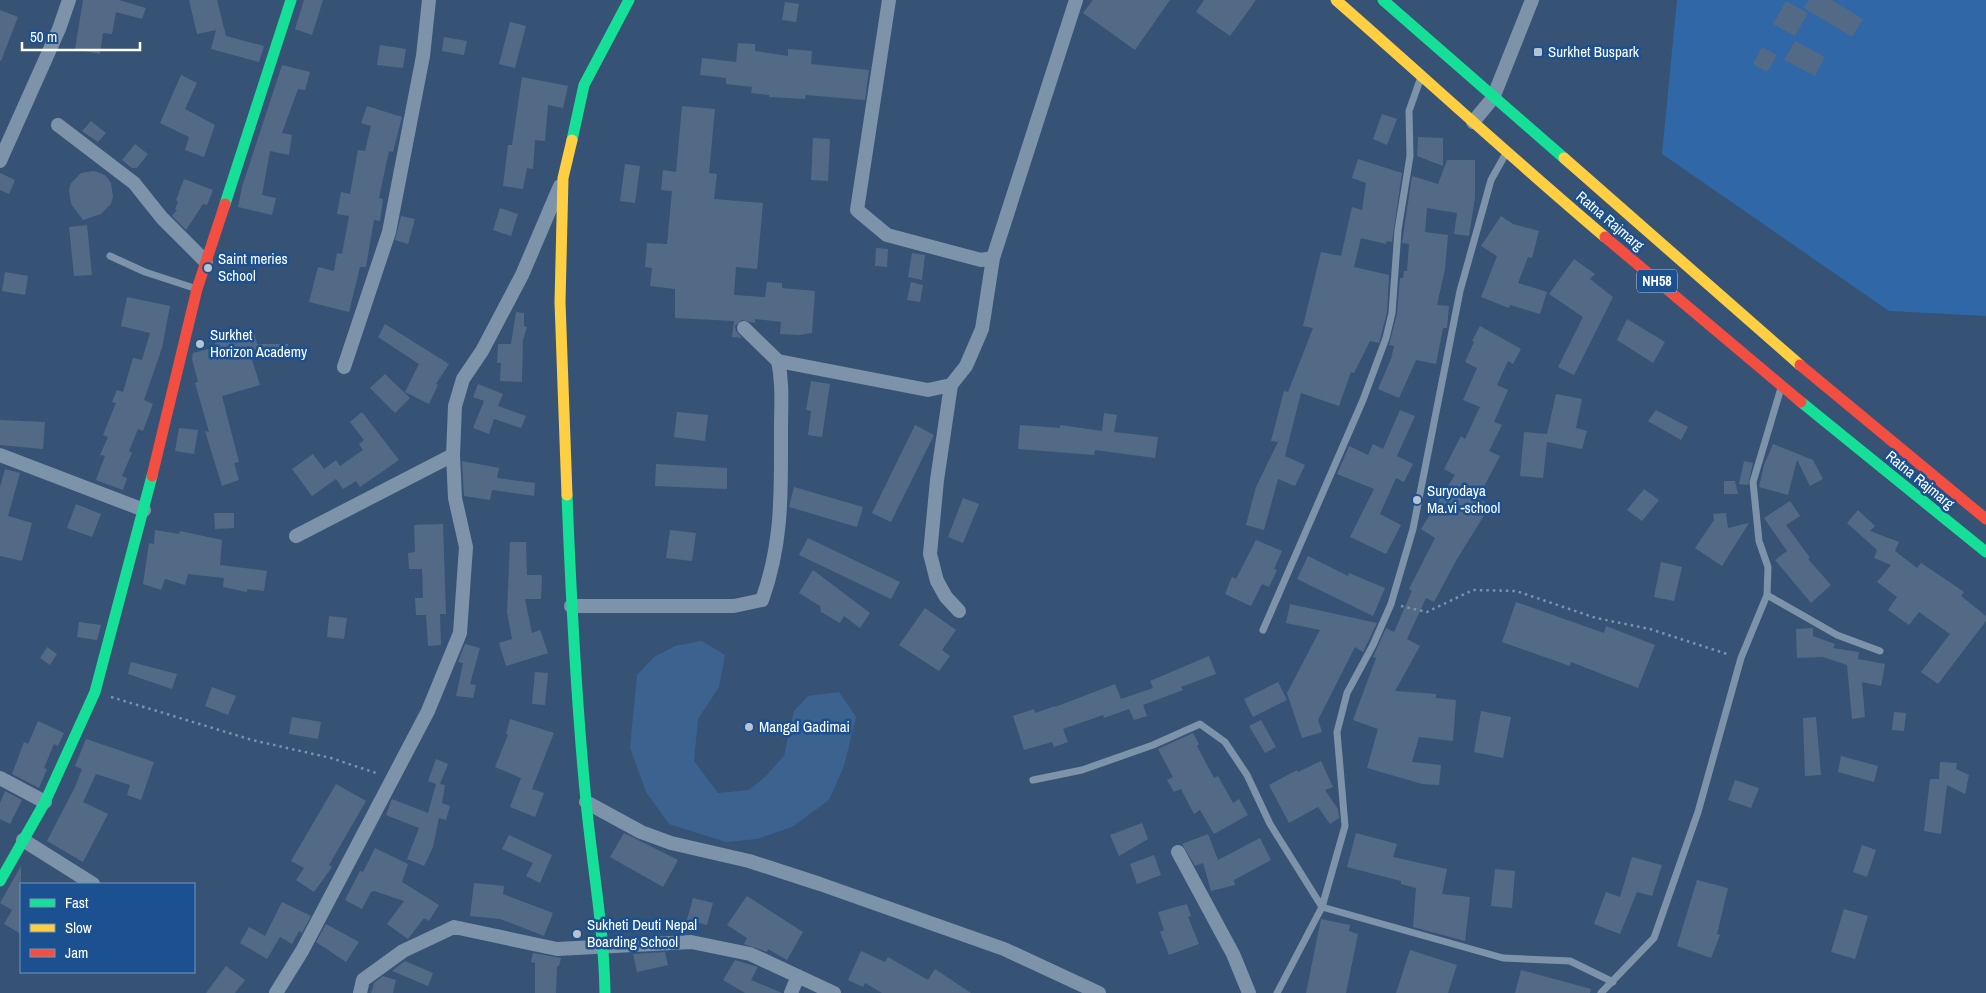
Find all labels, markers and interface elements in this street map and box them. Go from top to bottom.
scale bar [22,20,140,52]
text: 50 m [30,26,57,47]
place label: Surkhet Buspark [1548,41,1640,62]
marker: Surkhet Buspark [1532,46,1544,58]
street label: Ratna Rajmarg [1572,186,1649,255]
place label: Saint meries School [218,248,288,286]
marker: Saint meries School [202,262,214,274]
road number: NH58 [1637,270,1677,292]
place label: Surkhet Horizon Academy [210,324,308,362]
marker: Surkhet Horizon Academy [194,338,206,350]
street label: Ratna Rajmarg [1882,445,1959,514]
place label: Suryodaya Ma.vi -school [1427,480,1500,518]
marker: Suryodaya Ma.vi -school [1411,494,1423,506]
place label: Mangal Gadimai [759,716,850,737]
marker: Mangal Gadimai [743,721,755,733]
legend [20,883,195,973]
text: Fast [65,892,89,913]
place label: Sukheti Deuti Nepal Boarding School [587,914,697,952]
text: Slow [65,917,92,938]
marker: Sukheti Deuti Nepal Boarding School [571,928,583,940]
text: Jam [65,942,88,963]

